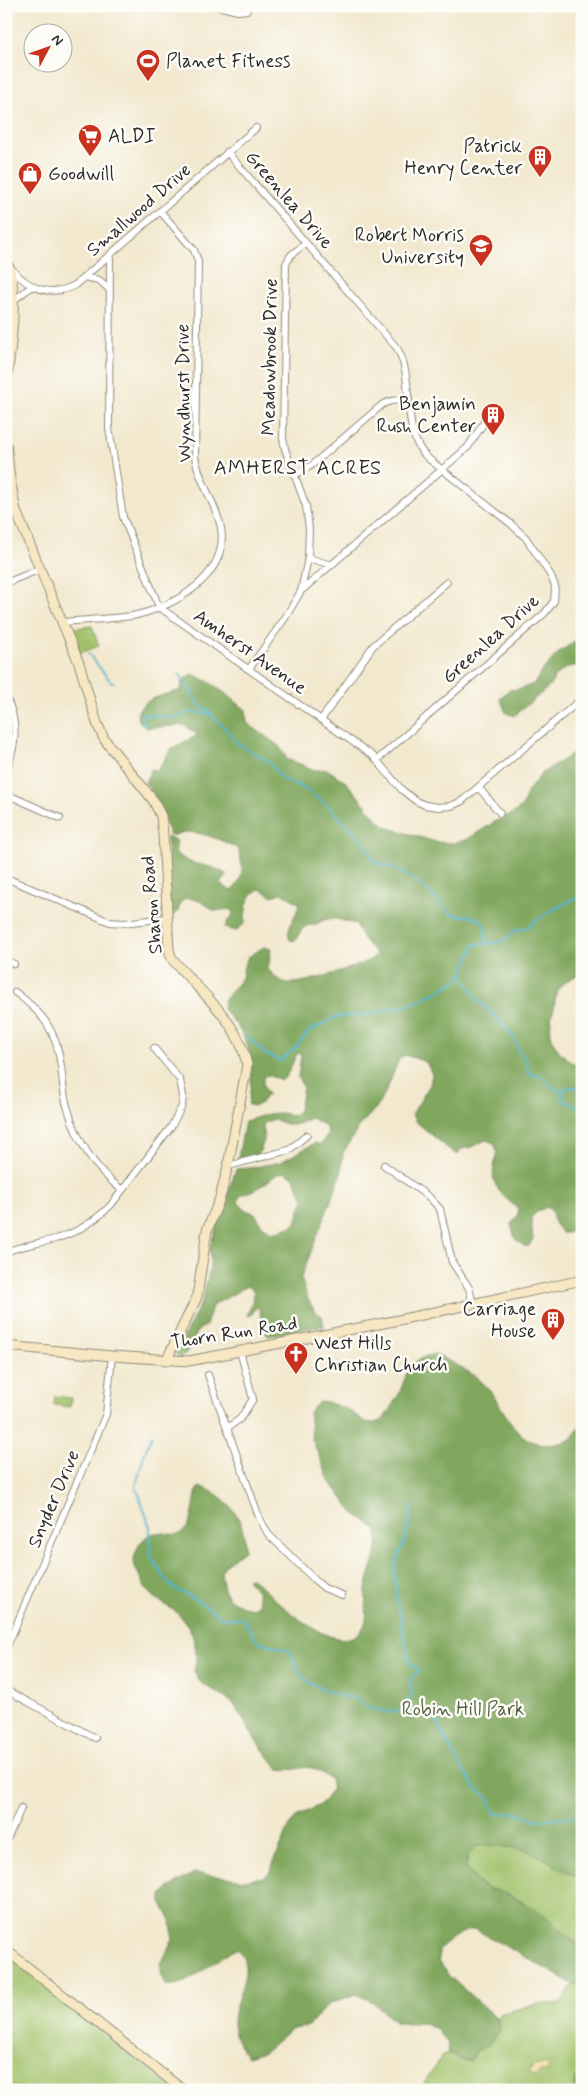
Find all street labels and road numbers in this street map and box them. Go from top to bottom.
street label: Greenlea Drive [239,145,339,255]
street label: Smallwood Drive [81,158,197,262]
street label: Meadowbrook Drive [256,278,284,436]
street label: Wyndhurst Drive [170,324,198,462]
street label: Greenlea Drive [437,589,545,689]
street label: Amherst Avenue [188,604,312,700]
street label: Sharon Road [135,855,169,955]
street label: Thorn Run Road [169,1311,299,1355]
street label: Snyder Drive [22,1446,86,1552]

